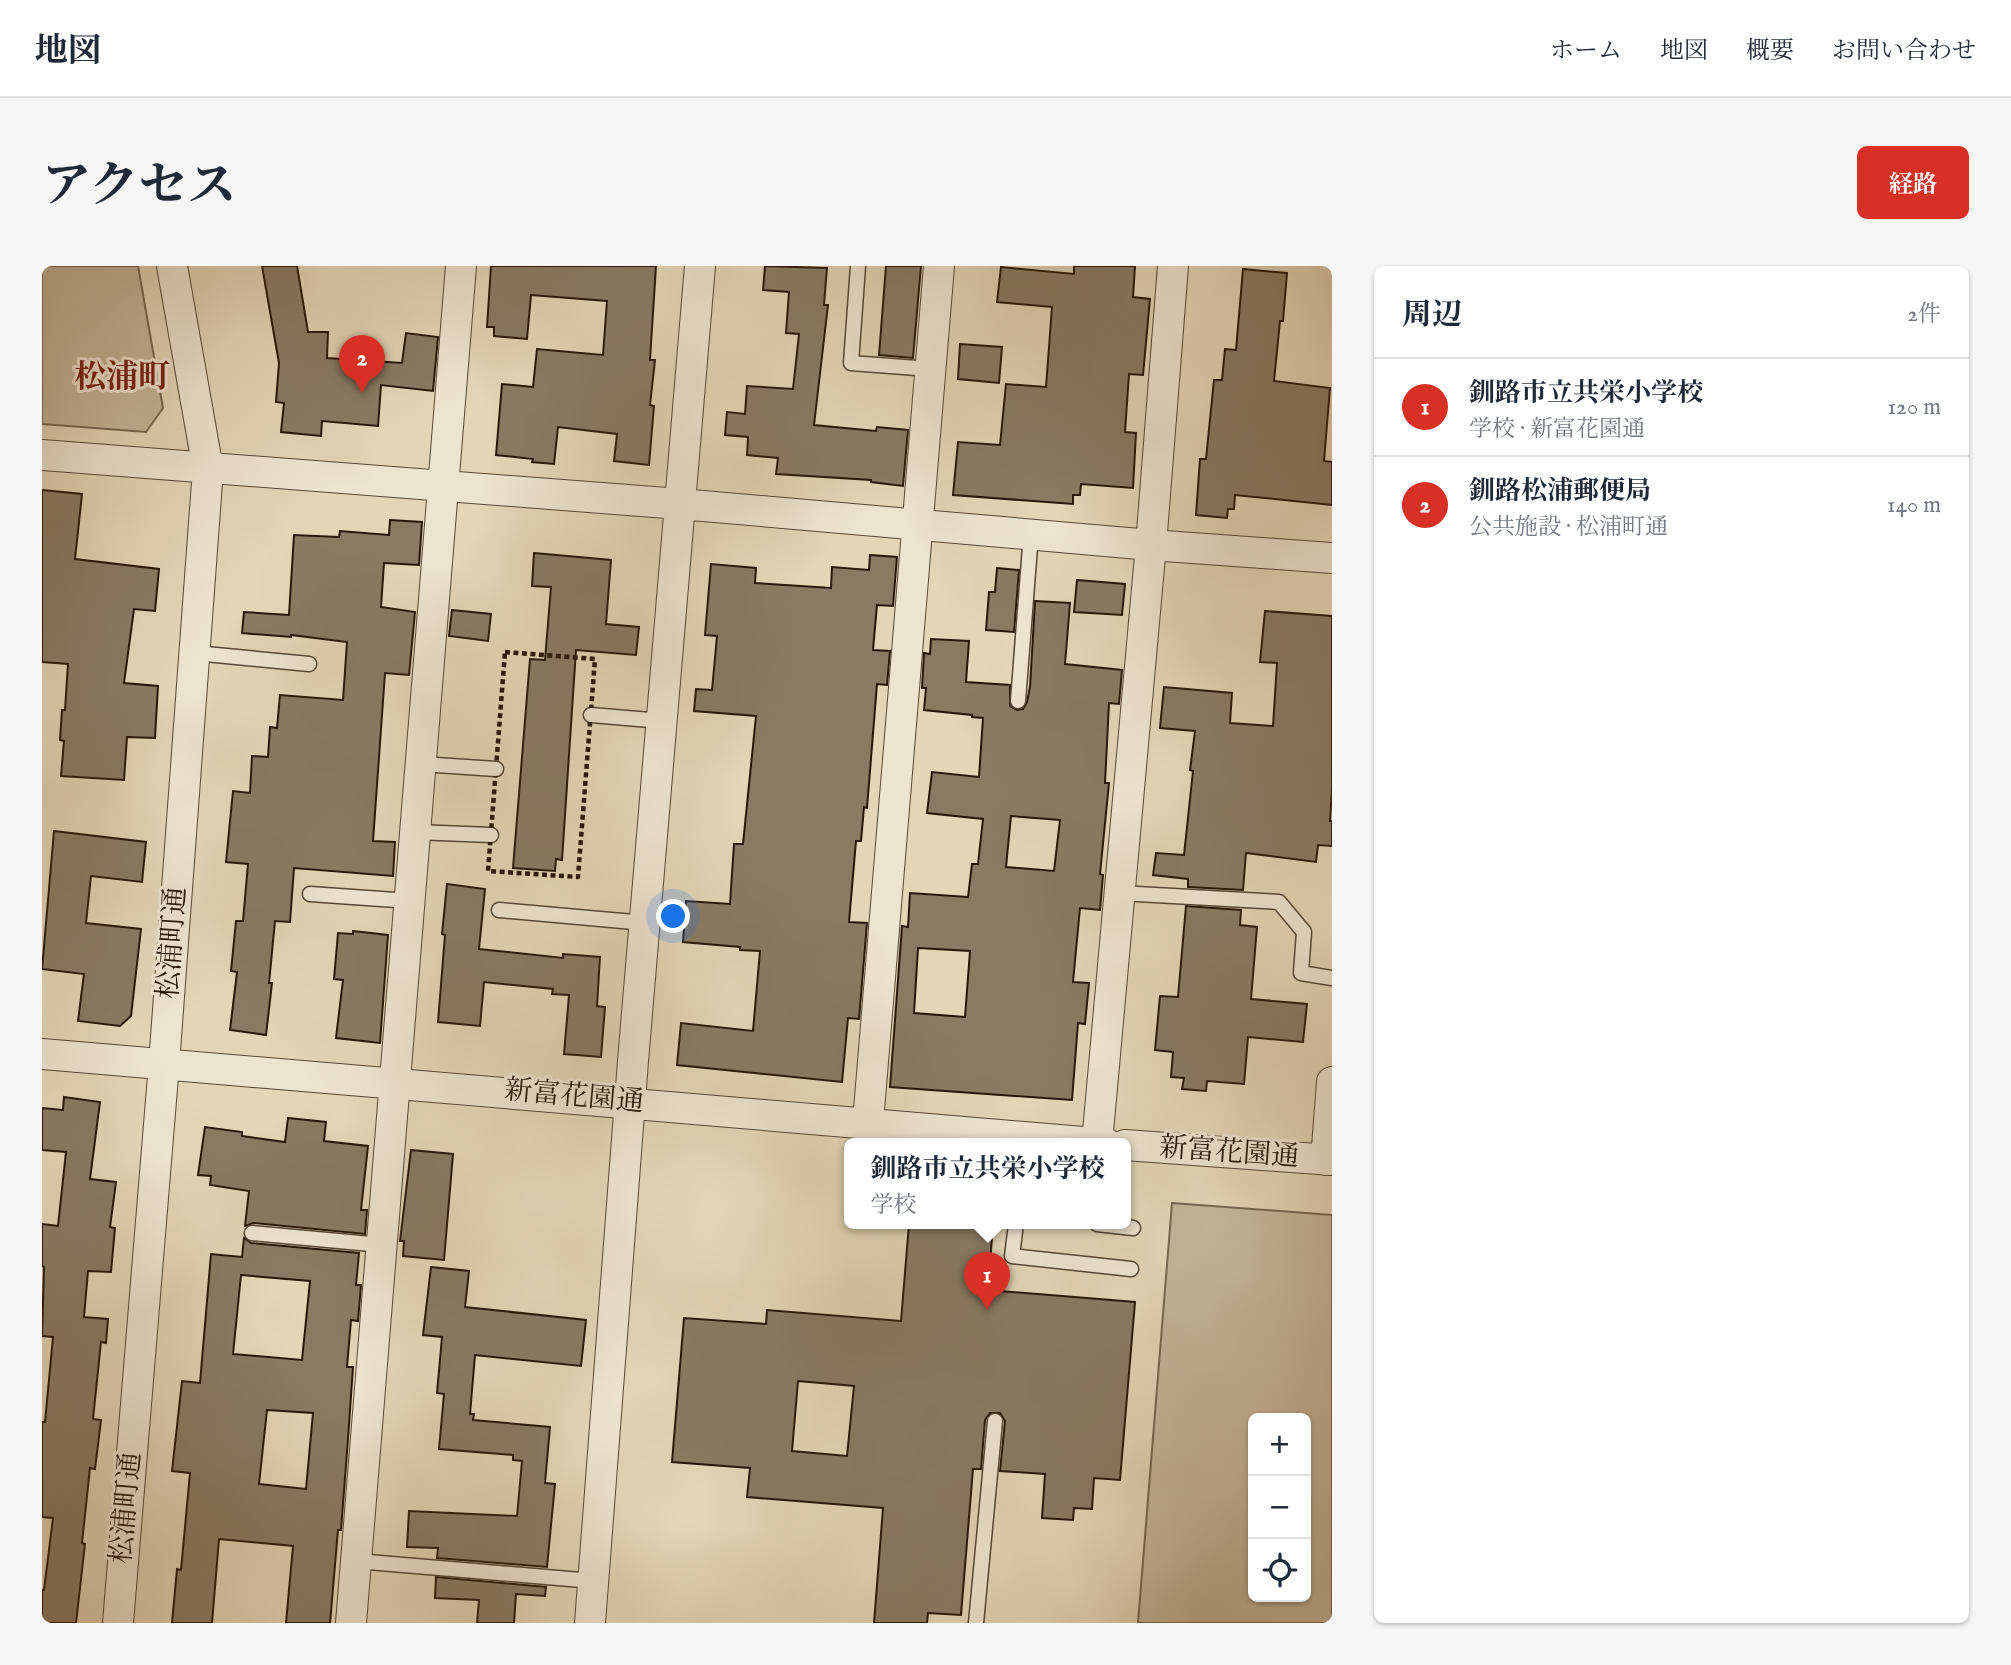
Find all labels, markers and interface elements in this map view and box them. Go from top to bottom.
text: 地図 [35,31,101,73]
text: ホーム [1550,36,1622,67]
text: 地図 [1660,36,1708,67]
text: 概要 [1746,36,1794,67]
text: お問い合わせ [1832,36,1976,67]
button: 経路 [1857,146,1969,219]
text: アクセス [42,157,237,219]
text: 周辺 [1402,297,1462,335]
text: 2件 [1907,300,1941,329]
pin: 2 [339,335,385,393]
district label: 松浦町 [74,358,170,399]
text: 釧路市立共栄小学校 [1469,377,1703,410]
text: 1 [1421,393,1429,422]
text: 120 m [1888,393,1941,422]
text: 学校 · 新富花園通 [1469,415,1645,444]
text: 釧路松浦郵便局 [1469,475,1651,508]
text: 2 [1420,491,1430,520]
text: 140 m [1887,491,1941,520]
text: 公共施設 · 松浦町通 [1469,513,1668,542]
street label: 松浦町通 [152,886,194,1000]
your location [656,899,690,933]
street label: 新富花園通 [503,1073,645,1121]
street label: 新富花園通 [1158,1131,1300,1175]
popup [844,1138,1131,1229]
text: 釧路市立共栄小学校 [870,1153,1105,1186]
text: 学校 [870,1191,916,1220]
pin: 1 [964,1252,1010,1310]
map controls [1248,1413,1311,1602]
button: + [1248,1413,1311,1476]
street label: 松浦町通 [105,1451,149,1565]
button: − [1248,1476,1311,1539]
button: locate [1248,1539,1311,1602]

